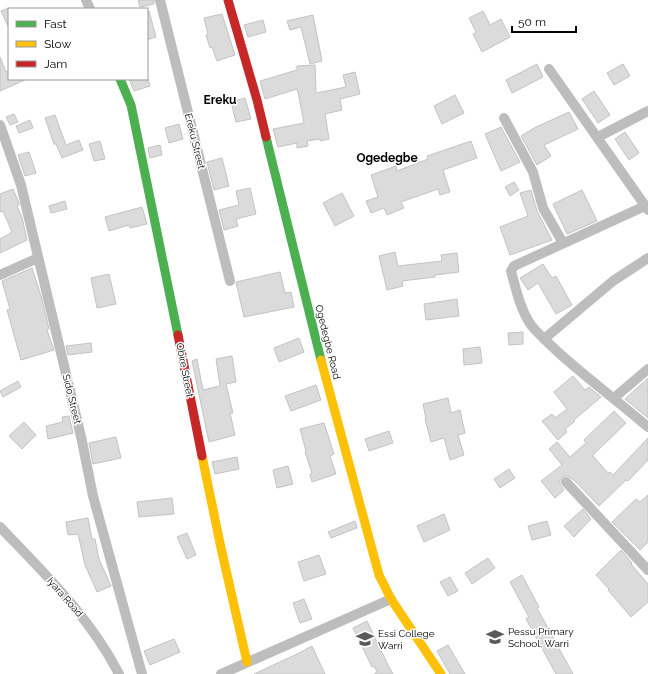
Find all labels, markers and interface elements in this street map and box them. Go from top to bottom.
legend [8,8,148,80]
scale bar [512,8,576,34]
text: 50 m [518,15,546,29]
text: Fast [44,17,67,31]
text: Slow [44,37,71,51]
text: Jam [44,57,67,71]
district label: Ereku [203,93,237,107]
street label: Ereku Street [183,112,207,170]
district label: Ogedegbe [356,151,418,165]
street label: Ogedegbe Road [313,304,343,380]
street label: Obire Street [174,342,196,399]
street label: Sido Street [61,373,84,426]
street label: Iyara Road [45,575,85,619]
place label: Pessu Primary School, Warri [508,626,574,649]
school or university icon: Pessu Primary School, Warri [485,627,505,647]
place label: Essi College Warri [378,628,435,651]
school or university icon: Essi College Warri [355,629,375,649]

